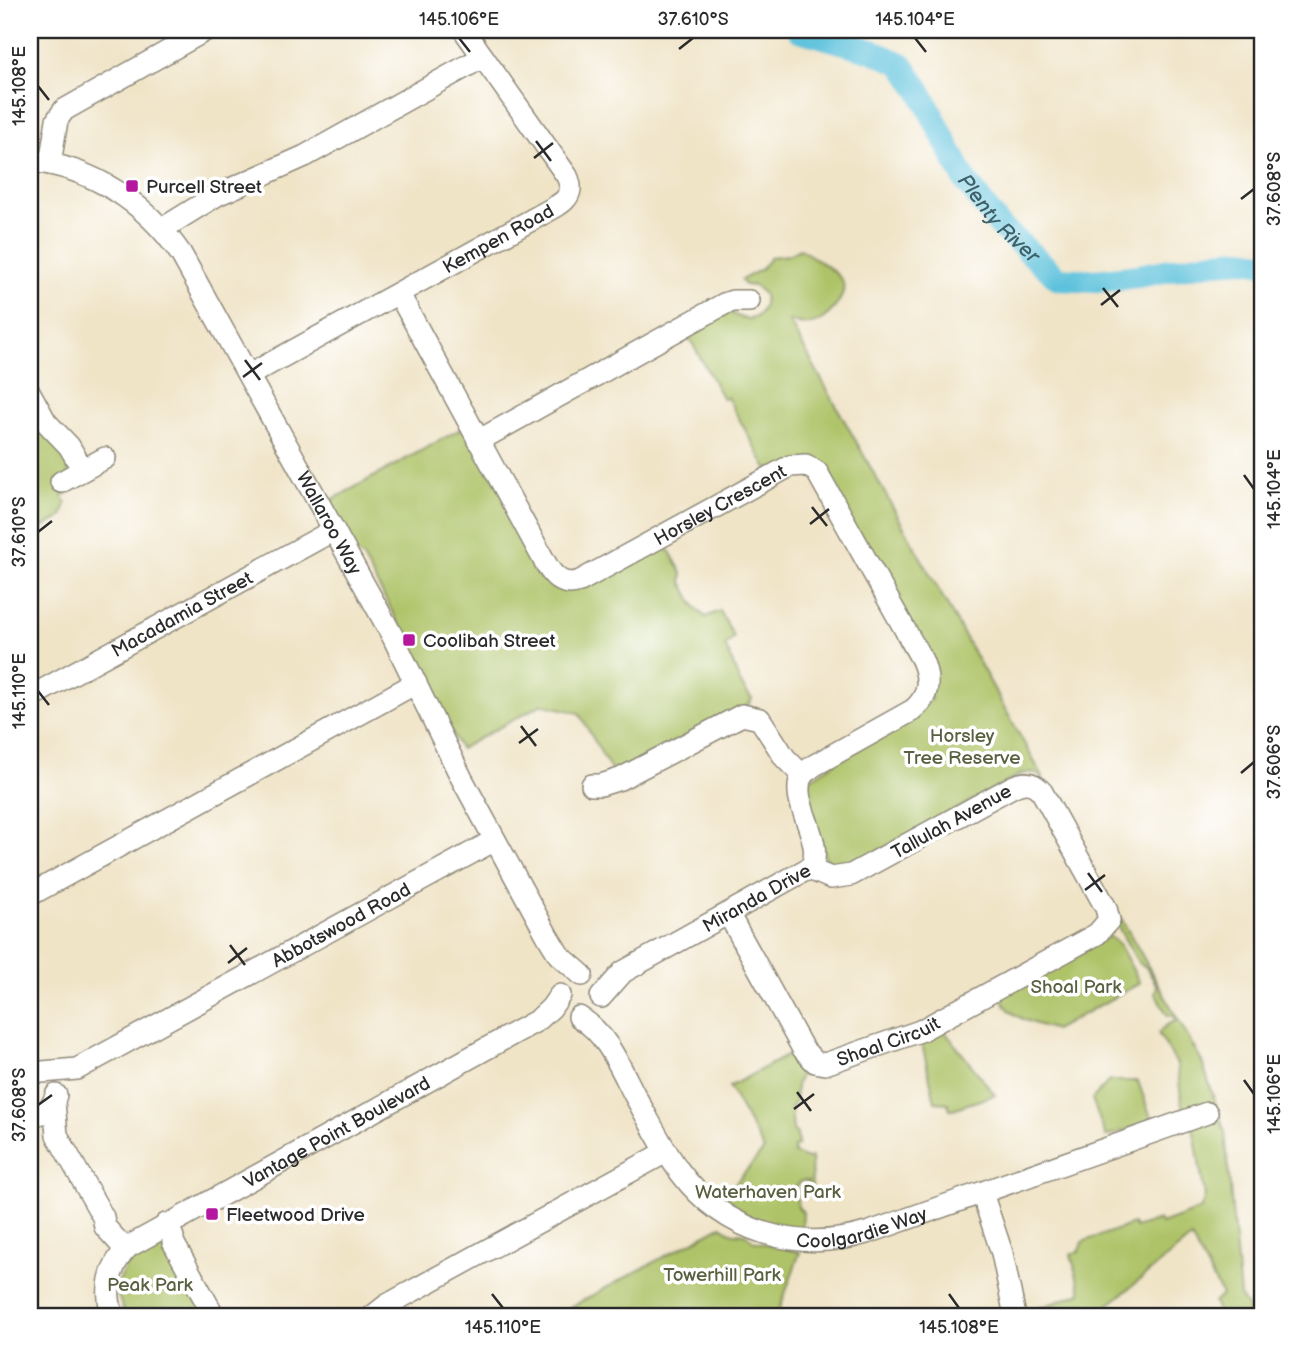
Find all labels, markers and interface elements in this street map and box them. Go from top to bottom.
text: 145.106°E [419,9,499,30]
text: 37.610°S [657,9,729,30]
text: 145.104°E [875,9,955,30]
text: 145.108°E [9,46,30,126]
text: 37.608°S [1264,152,1285,226]
water label: Plenty River [952,169,1046,269]
place label: Purcell Street [146,176,262,199]
marker: Purcell Street [124,178,140,194]
street label: Kempen Road [439,200,558,279]
text: 145.104°E [1264,449,1285,529]
street label: Horsley Crescent [650,460,791,551]
street label: Wallaroo Way [291,468,366,579]
text: 37.610°S [9,496,30,568]
street label: Macadamia Street [108,567,257,663]
place label: Coolibah Street [423,630,556,653]
marker: Coolibah Street [401,632,417,648]
text: 145.110°E [9,653,30,729]
text: 37.606°S [1264,724,1285,799]
park label: Horsley Tree Reserve [903,725,1021,770]
street label: Tallulah Avenue [888,780,1016,865]
street label: Miranda Drive [699,859,815,938]
street label: Abbotswood Road [268,878,415,973]
park label: Shoal Park [1030,976,1122,999]
street label: Shoal Circuit [834,1012,945,1072]
text: 145.106°E [1264,1054,1285,1134]
text: 37.608°S [9,1068,30,1142]
street label: Vantage Point Boulevard [240,1072,435,1194]
park label: Waterhaven Park [695,1181,842,1204]
street label: Coolgardie Way [795,1203,931,1254]
place label: Fleetwood Drive [226,1204,365,1227]
marker: Fleetwood Drive [204,1206,220,1222]
park label: Towerhill Park [663,1264,781,1287]
park label: Peak Park [107,1274,194,1297]
text: 145.110°E [465,1317,541,1338]
text: 145.108°E [919,1317,999,1338]

